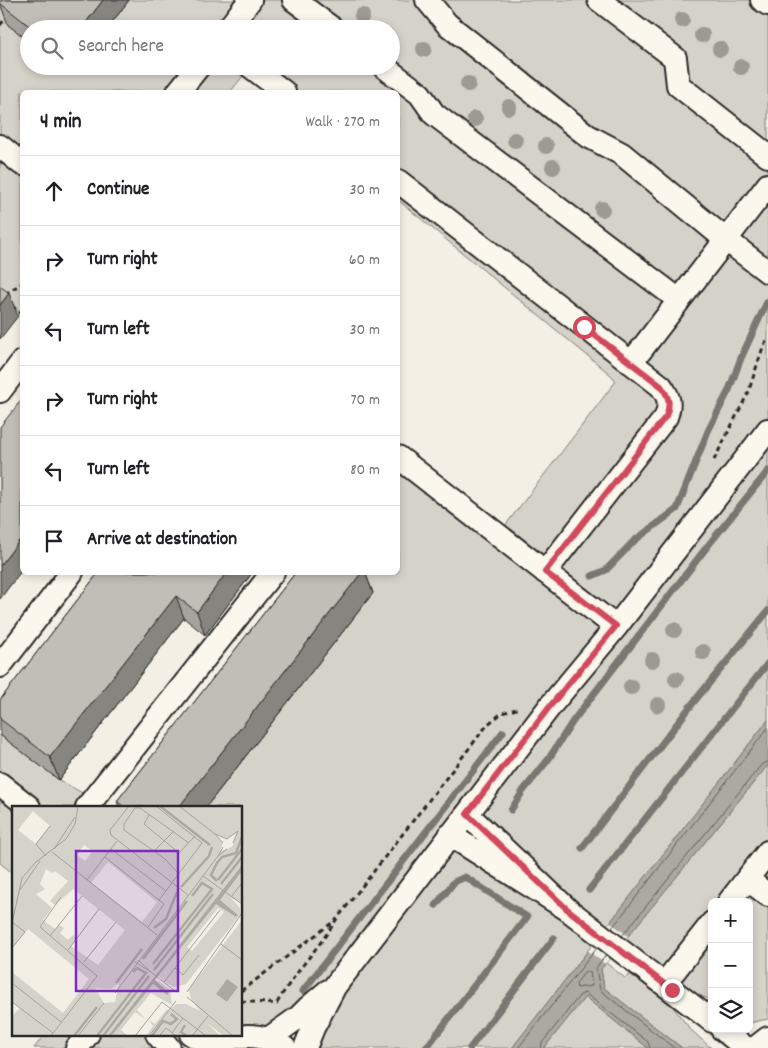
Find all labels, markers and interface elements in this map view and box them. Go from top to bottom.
search box [20,20,400,75]
icon: search [38,34,66,62]
text: Search here [78,34,164,61]
text: 4 min [40,108,82,138]
text: Walk · 270 m [305,111,380,134]
icon: ahead [40,177,68,205]
text: Continue [87,177,149,204]
text: 30 m [350,179,380,202]
icon: right [40,247,68,275]
text: Turn right [87,247,158,274]
text: 60 m [349,249,380,272]
route start [573,316,596,339]
icon: left [40,317,68,345]
text: Turn left [87,317,150,344]
text: 30 m [350,319,380,342]
icon: right [40,387,68,415]
text: Turn right [87,387,158,414]
text: 70 m [350,389,380,412]
icon: left [40,457,68,485]
text: Turn left [87,457,150,484]
text: 80 m [350,459,380,482]
icon: arrive [40,527,68,555]
text: Arrive at destination [87,527,237,554]
inset map [12,806,242,1036]
map controls [708,898,753,1033]
button: + [708,898,753,943]
button: − [708,943,753,988]
route end [661,979,684,1002]
button: layers [708,988,753,1033]

